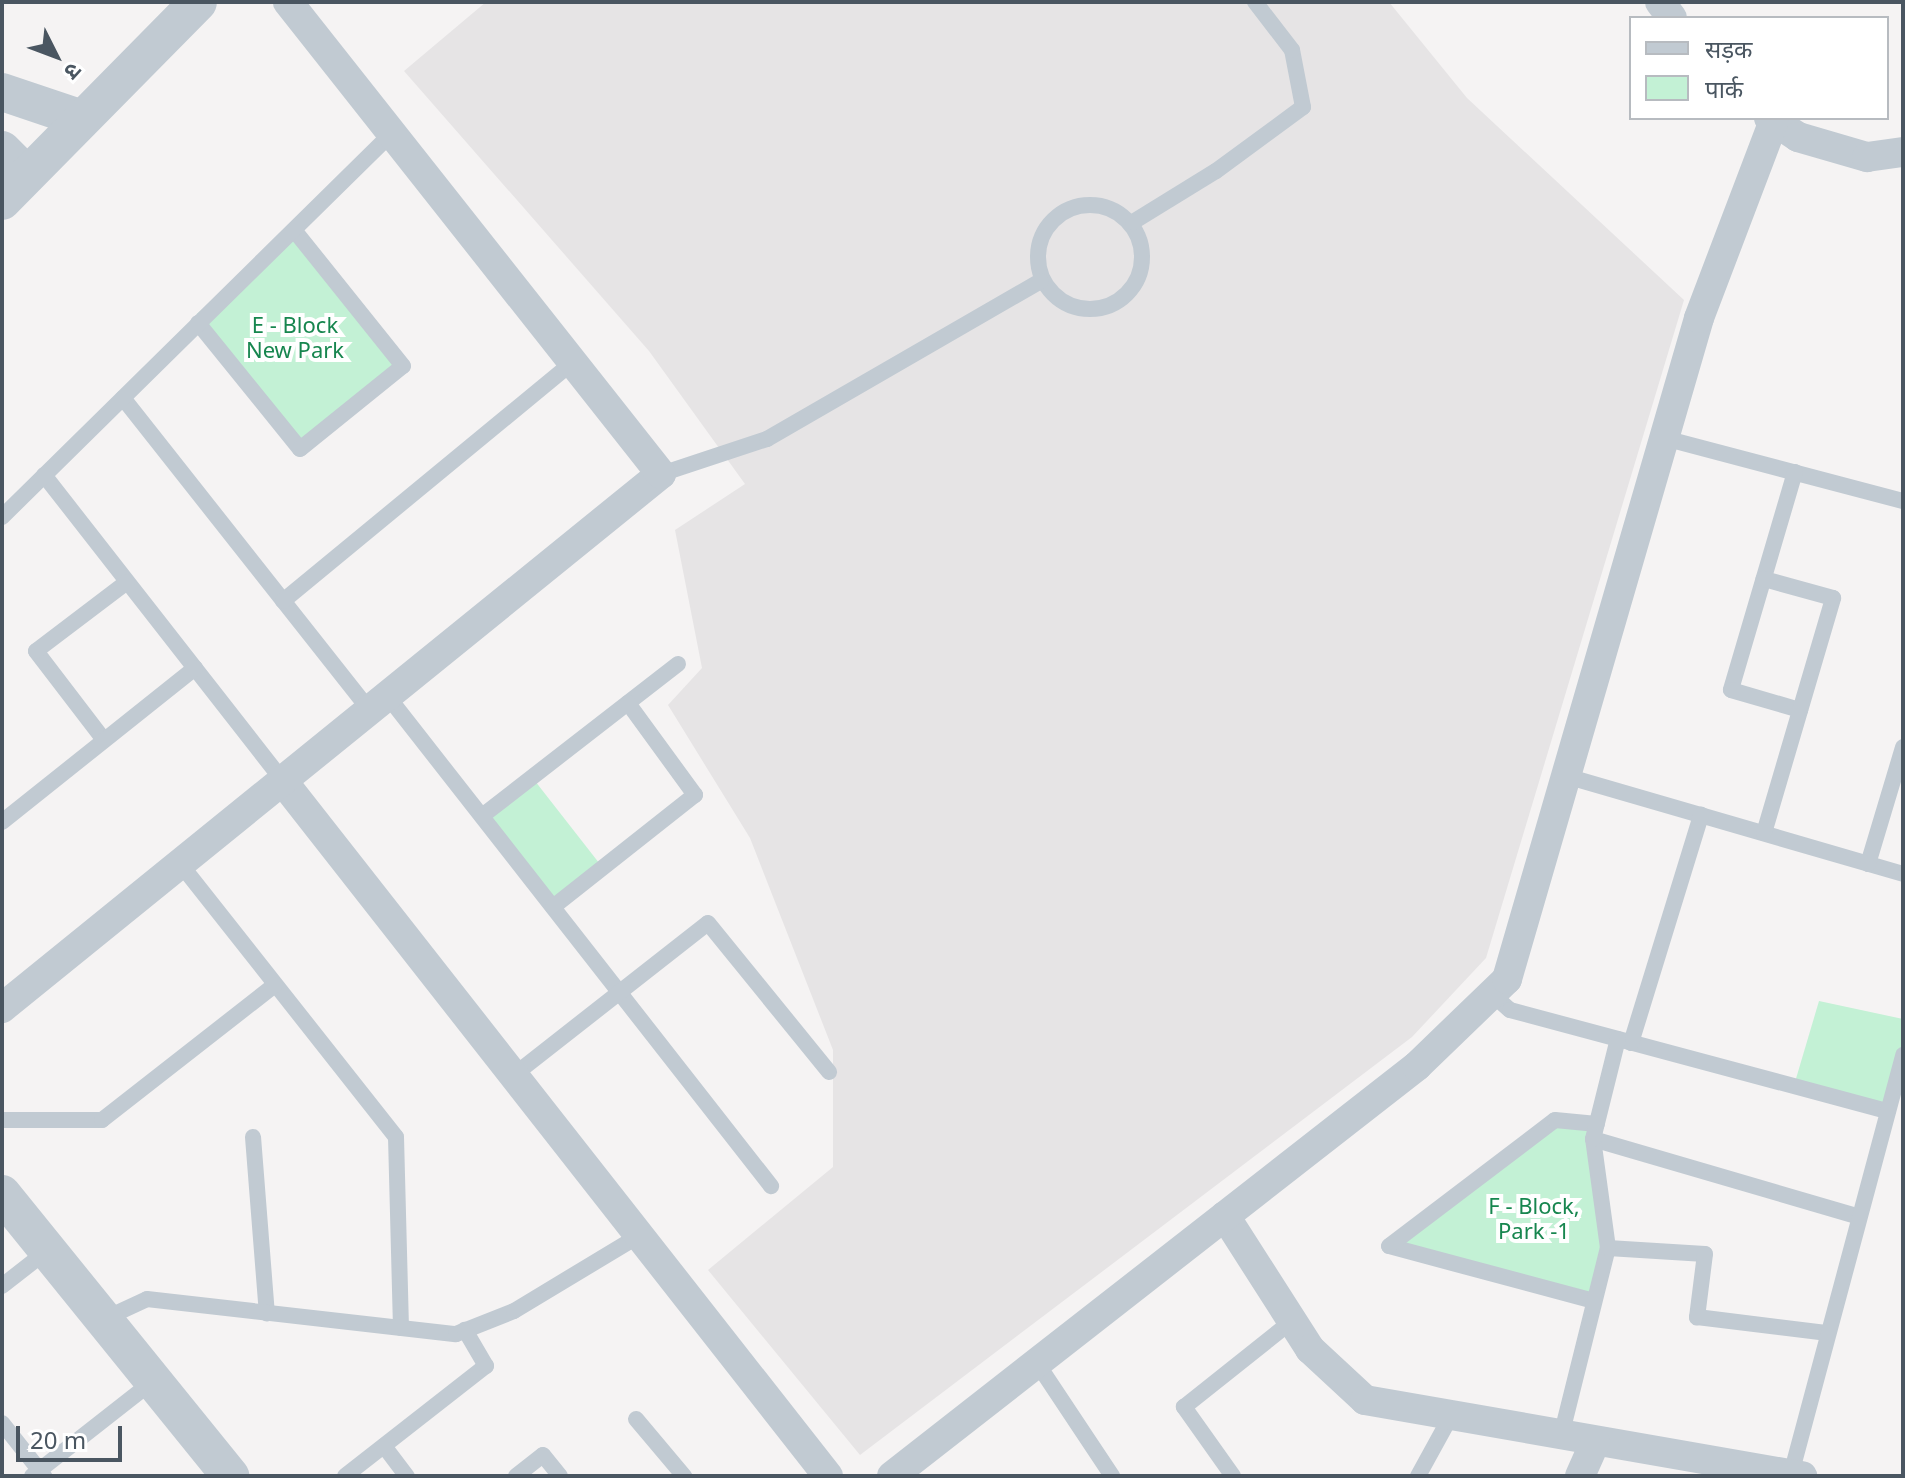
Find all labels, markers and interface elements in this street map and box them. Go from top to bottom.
north arrow [16,16,96,96]
legend [1629,16,1889,120]
text: सड़क [1705,32,1753,65]
text: उ [58,57,89,87]
text: पार्क [1705,72,1743,105]
park label: E - Block New Park [246,311,344,362]
park label: F - Block, Park -1 [1488,1192,1580,1244]
scale bar [20,1410,126,1460]
text: 20 m [30,1423,86,1456]

